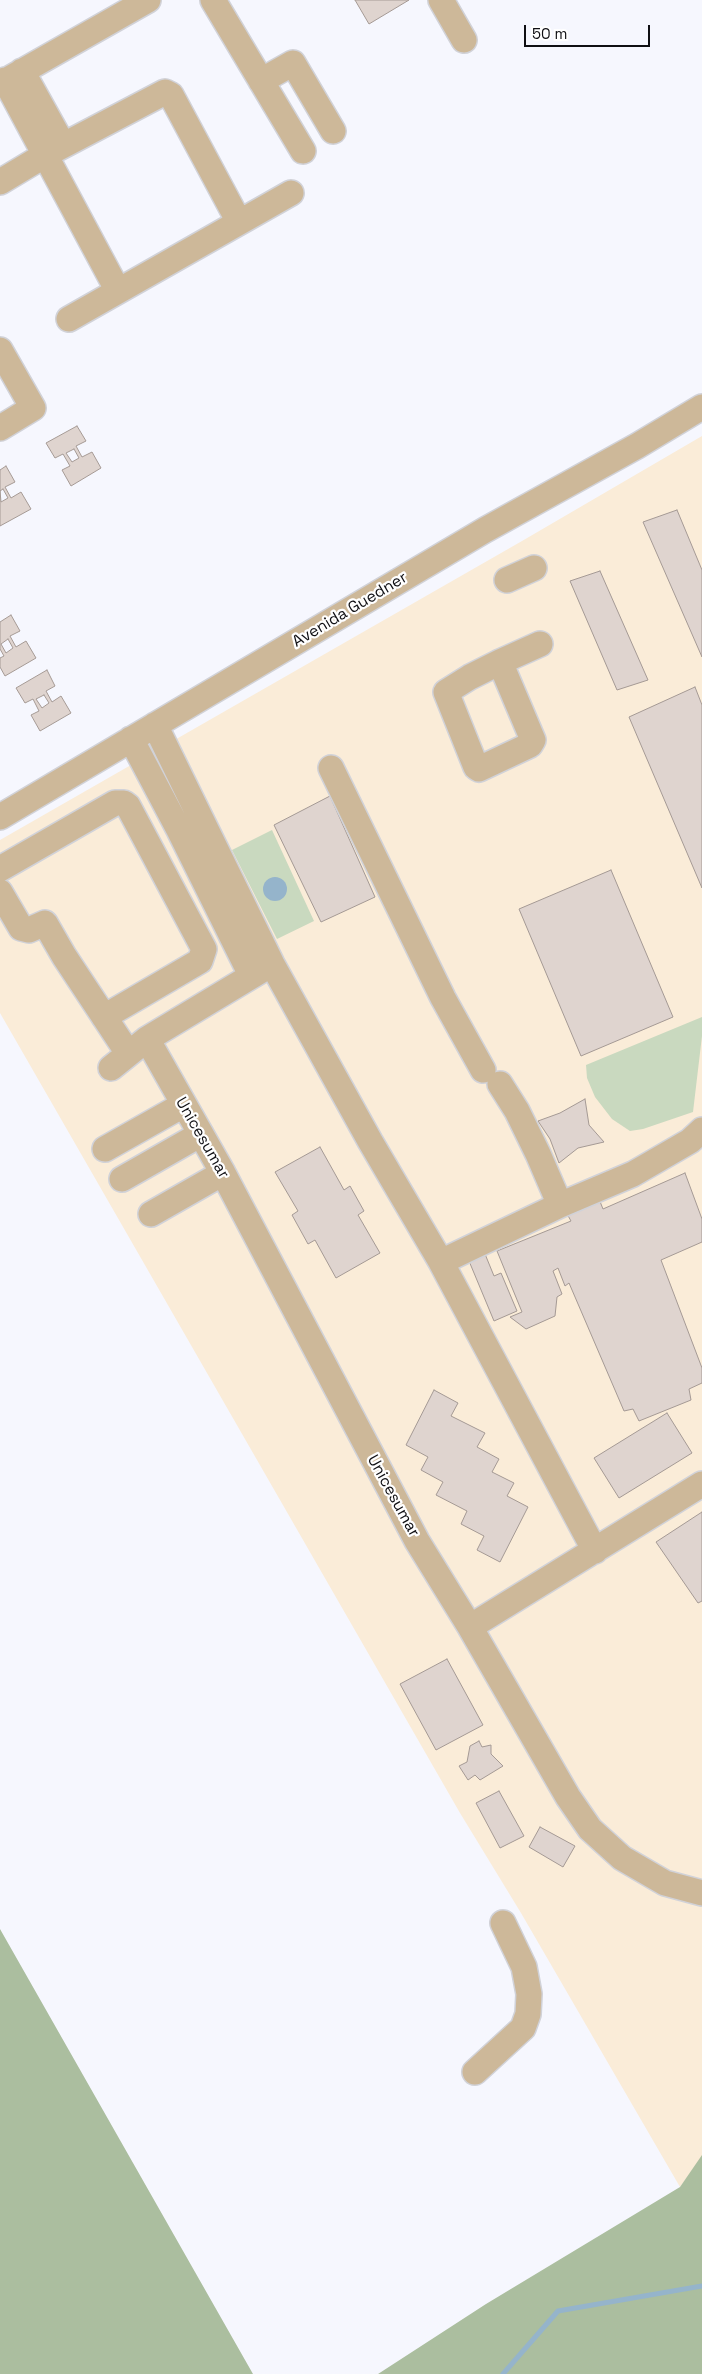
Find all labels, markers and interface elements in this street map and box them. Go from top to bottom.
scale bar [527,15,653,47]
text: 50 m [532,24,567,43]
street label: Avenida Guedner [289,568,411,652]
street label: Unicesumar [171,1094,233,1182]
street label: Unicesumar [363,1452,423,1540]

